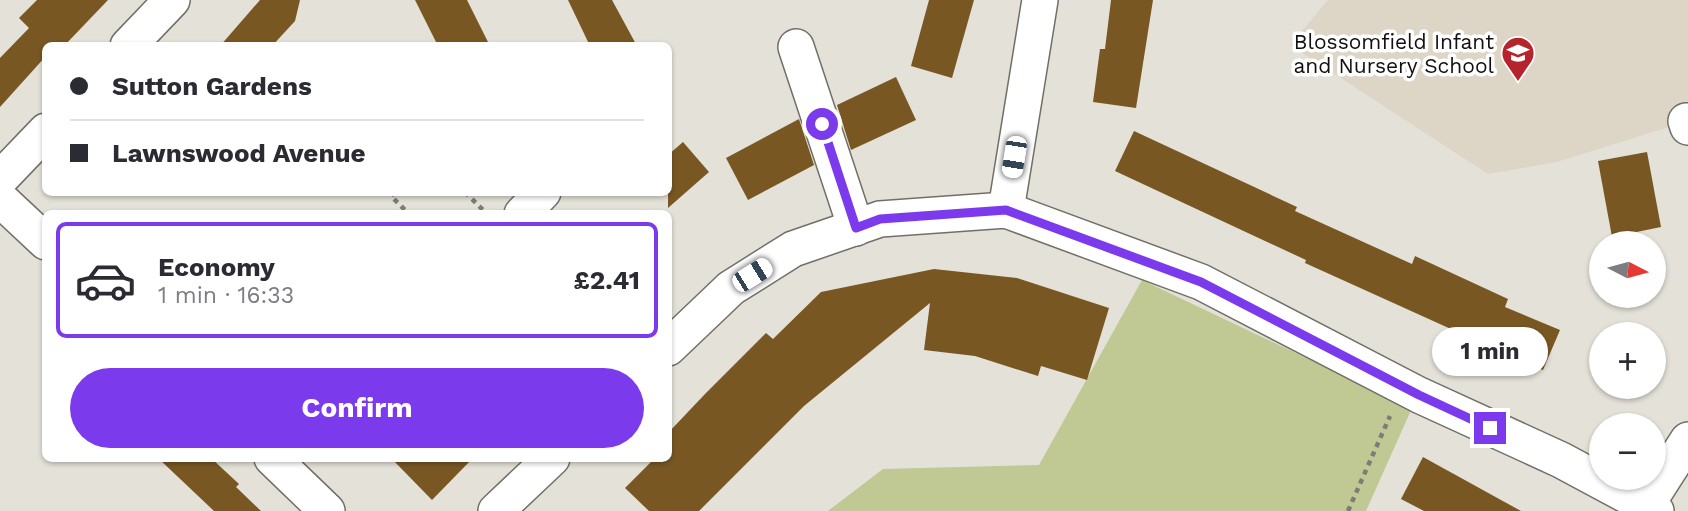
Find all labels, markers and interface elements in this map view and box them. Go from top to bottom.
place label: Blossomfield Infant and Nursery School [1293,29,1495,78]
school or university icon: Blossomfield Infant and Nursery School [1499,34,1537,83]
text: Sutton Gardens [112,71,312,101]
route start [806,108,838,140]
car [1001,135,1028,179]
text: Lawnswood Avenue [112,138,366,168]
north arrow [1589,231,1666,308]
map controls [1589,231,1666,490]
icon: car [74,249,137,312]
text: Economy [158,252,275,282]
car [729,255,776,295]
text: £2.41 [574,265,640,295]
text: 1 min · 16:33 [158,282,294,309]
button: + [1589,322,1666,399]
callout: 1 min [1432,326,1548,376]
text: 1 min [1460,338,1520,365]
button: Confirm [70,368,644,448]
route end [1474,412,1506,444]
button: − [1589,413,1666,490]

